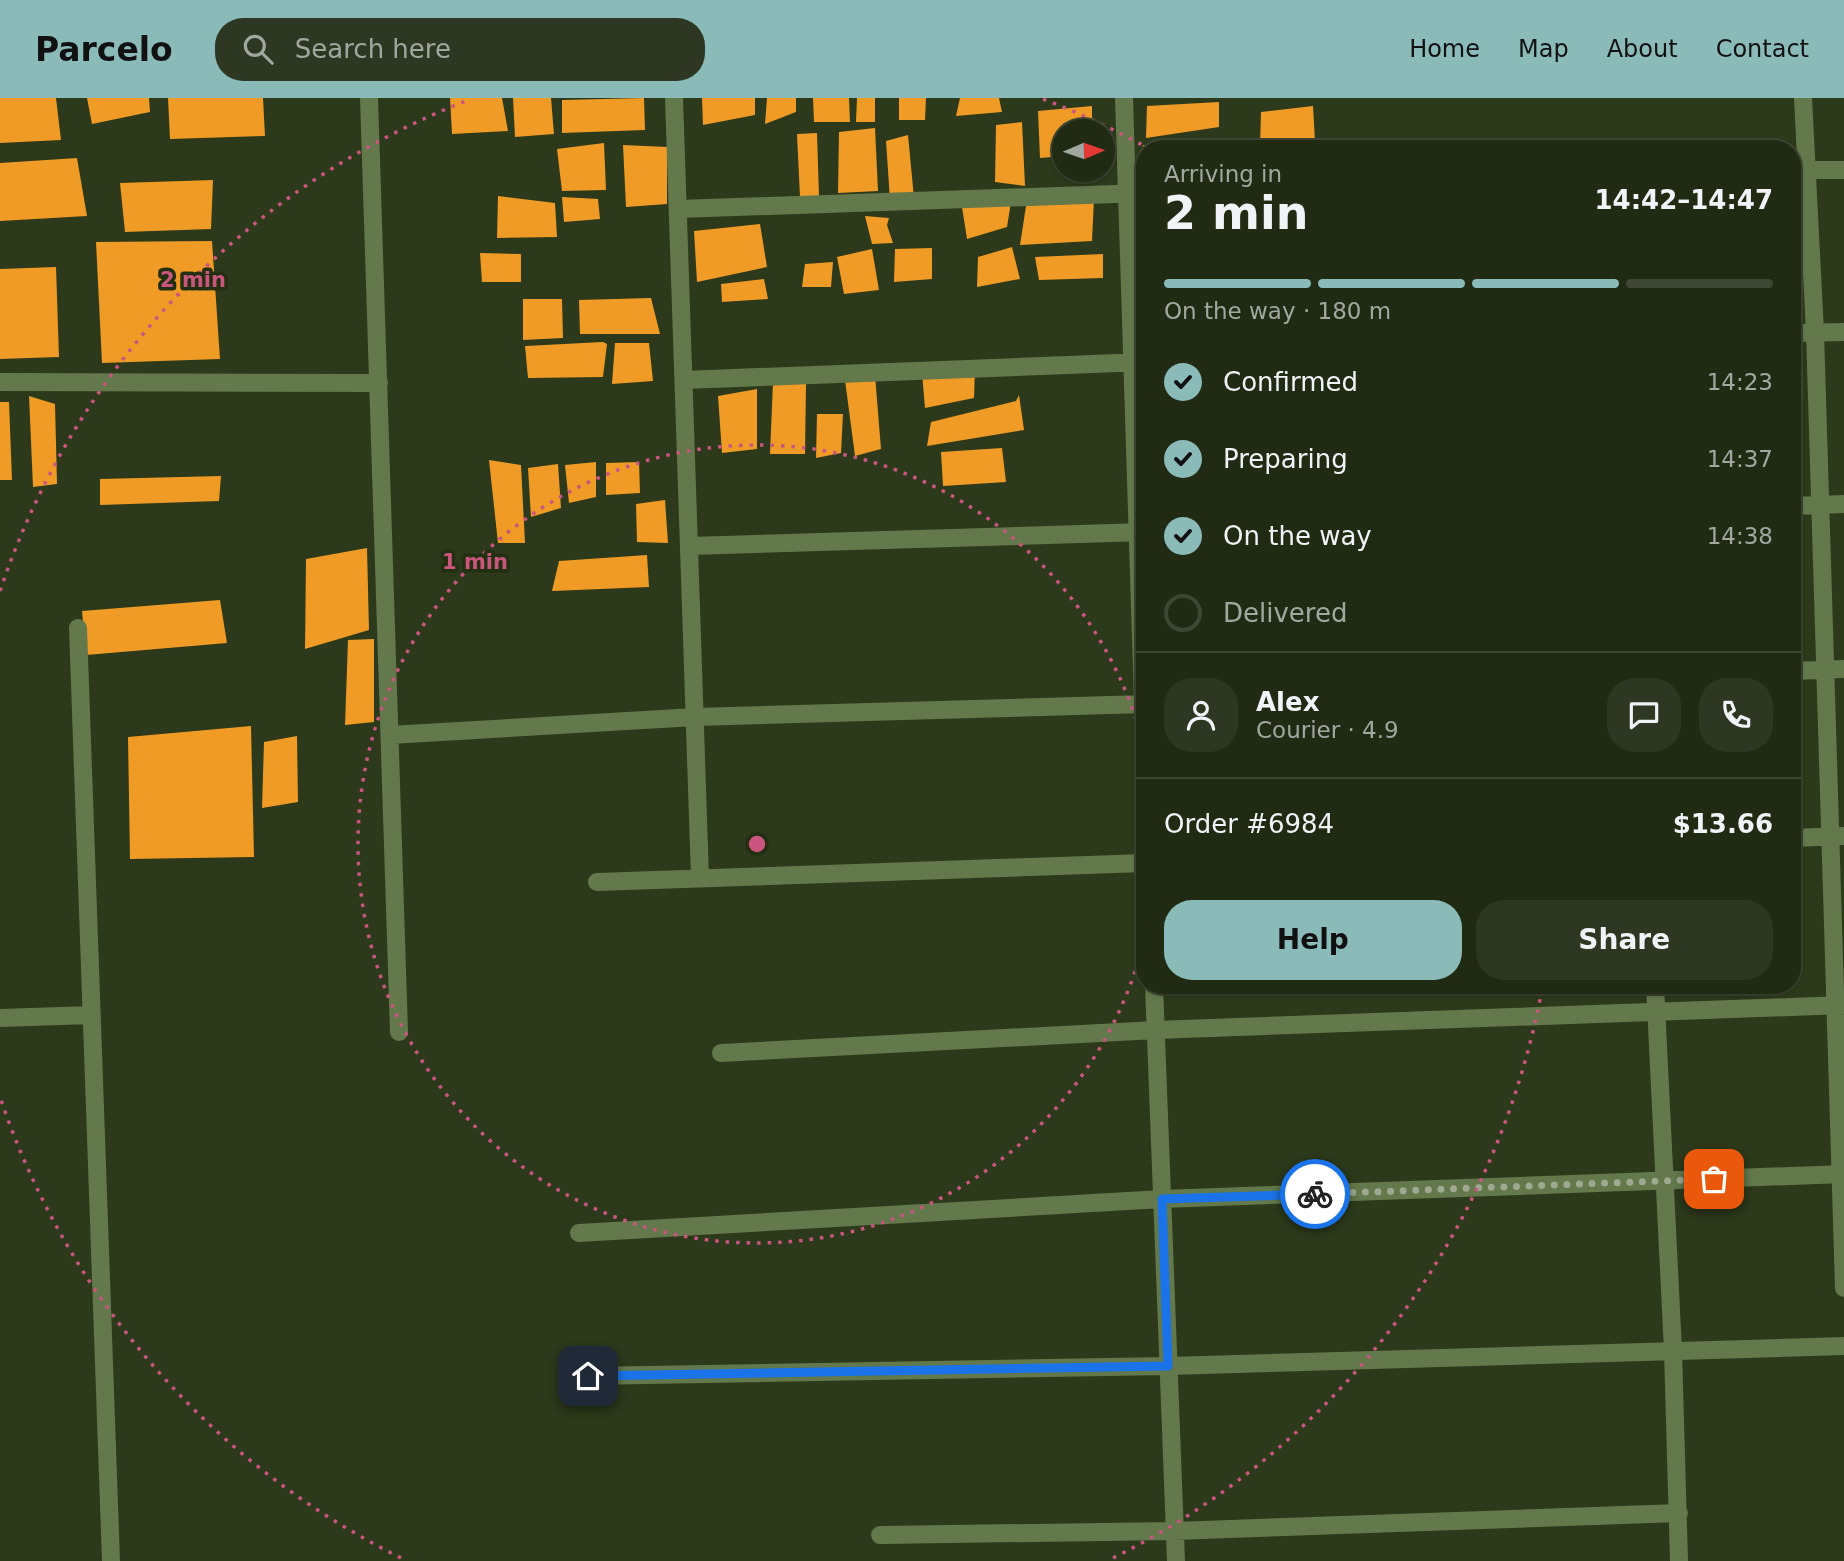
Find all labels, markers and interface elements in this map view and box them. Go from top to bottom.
search box [215,18,705,81]
text: Parcelo [35,30,173,69]
icon: search [239,30,277,68]
text: Search here [295,34,451,64]
text: Home [1409,35,1480,63]
text: Map [1518,35,1569,63]
text: About [1607,35,1678,63]
text: Contact [1716,35,1809,63]
north arrow [1052,119,1115,182]
map controls [1052,119,1115,182]
text: Arriving in [1164,161,1282,187]
text: 14:42–14:47 [1594,185,1773,215]
text: 2 min [1164,186,1308,240]
text: 2 min [160,268,226,292]
text: On the way · 180 m [1164,298,1391,324]
icon: check [1164,363,1202,401]
text: Confirmed [1223,367,1358,397]
text: 14:23 [1707,369,1773,395]
icon: check [1164,440,1202,478]
text: Preparing [1223,444,1348,474]
text: 14:37 [1707,446,1773,472]
icon: check [1164,517,1202,555]
text: On the way [1223,521,1372,551]
text: 14:38 [1707,523,1773,549]
text: 1 min [442,550,508,574]
text: Delivered [1223,598,1347,628]
button: person [1164,678,1238,752]
button: chat [1607,678,1681,752]
button: phone [1699,678,1773,752]
text: Alex [1256,687,1319,717]
text: Courier · 4.9 [1256,717,1399,743]
text: Order #6984 [1164,809,1334,839]
text: $13.66 [1673,809,1773,839]
centre of rings [745,832,769,856]
button: Help [1164,900,1462,980]
button: Share [1476,900,1773,980]
pin [1684,1149,1744,1209]
courier [1280,1159,1350,1229]
icon: bag [1695,1160,1733,1198]
icon: bike [1296,1175,1334,1213]
pin [558,1346,618,1406]
icon: home [569,1357,607,1395]

